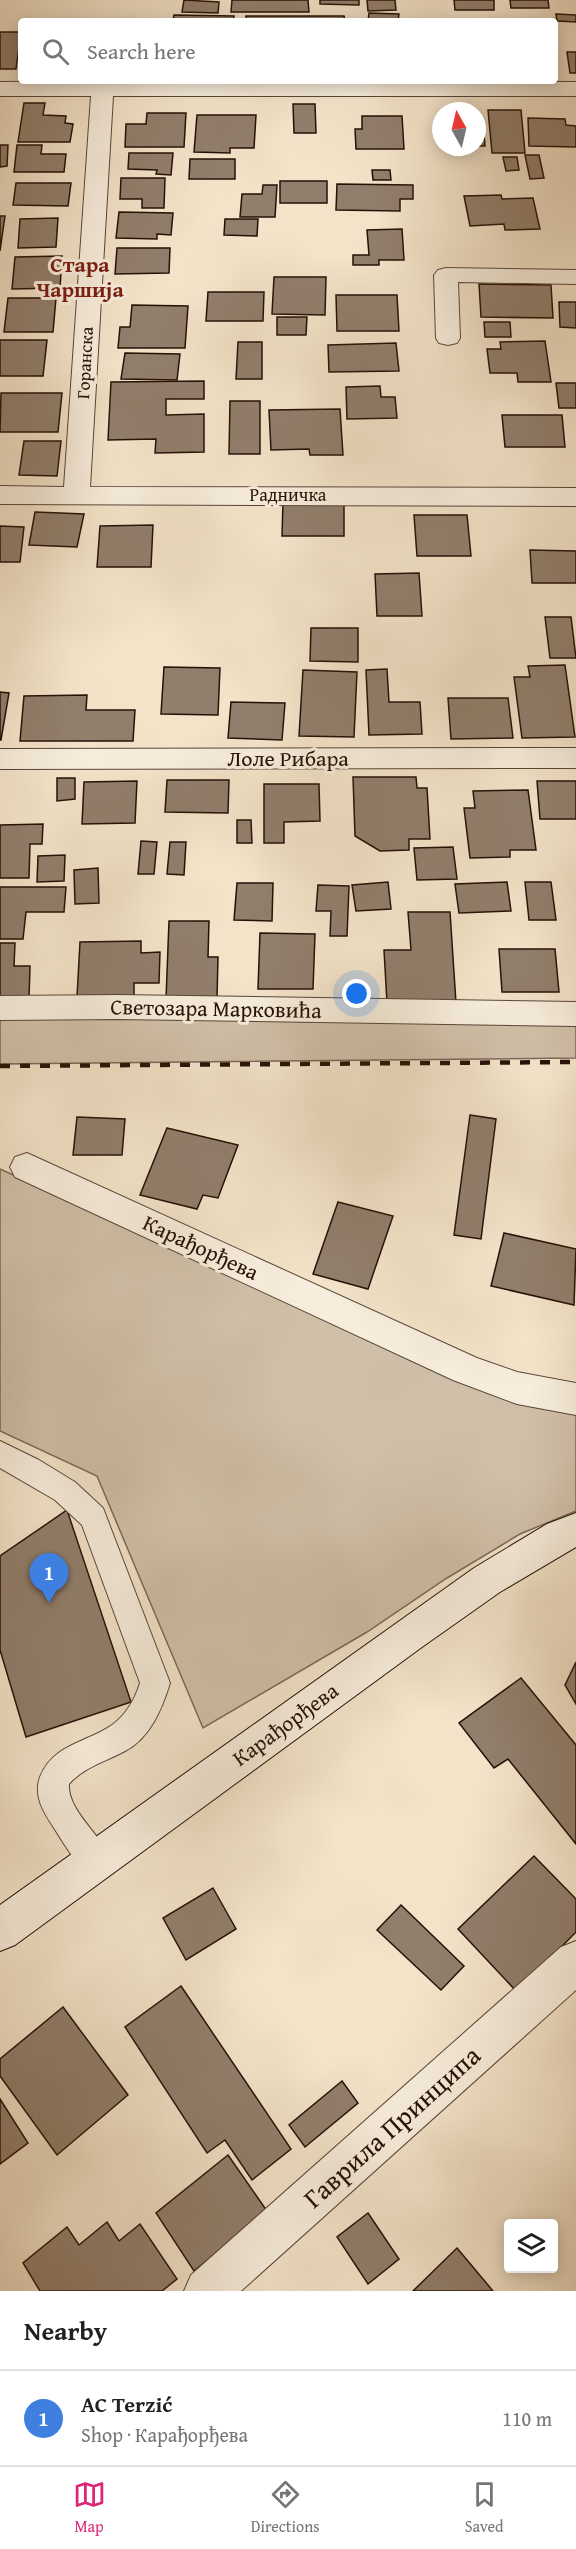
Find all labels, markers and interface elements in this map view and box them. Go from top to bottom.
search box [18,18,558,84]
icon: search [39,35,72,68]
text: Search here [87,35,196,67]
north arrow [432,102,486,156]
district label: Стара Чаршија [36,248,124,305]
street label: Горанска [69,326,100,400]
street label: Радничка [250,481,327,508]
street label: Лоле Рибара [227,742,349,774]
your location [342,979,371,1008]
street label: Светозара Марковића [110,990,322,1026]
street label: Карађорђева [138,1206,265,1288]
pin: 1 [29,1554,68,1603]
street label: Карађорђева [225,1674,345,1773]
street label: Гаврила Принципа [294,2035,489,2217]
map controls [504,2219,558,2273]
button: layers [504,2219,558,2273]
text: Nearby [24,2311,107,2350]
text: AC Terzić [81,2388,173,2420]
text: 1 [38,2404,49,2433]
text: 110 m [502,2404,552,2433]
text: Shop · Карађорђева [81,2420,248,2449]
tab: Map [73,2478,106,2538]
tab: Directions [251,2478,320,2538]
tab: Saved [465,2478,503,2538]

